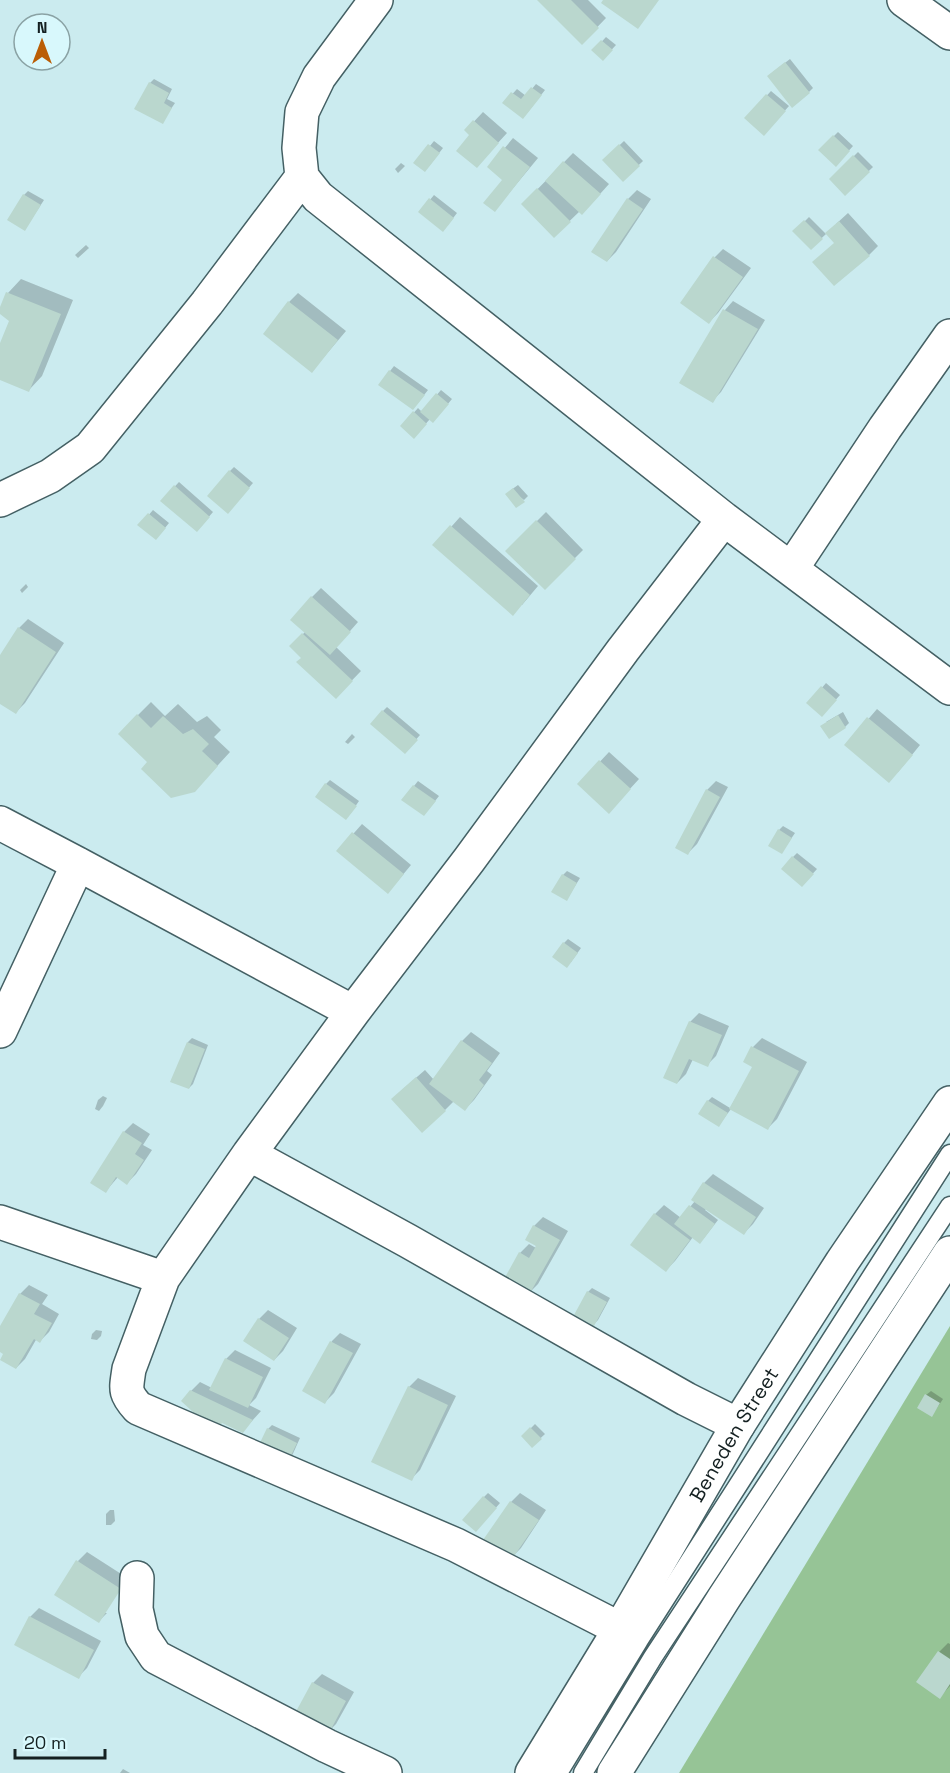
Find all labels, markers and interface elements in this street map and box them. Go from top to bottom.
north arrow [12,12,72,72]
text: N [37,17,47,38]
street label: Beneden Street [683,1363,784,1507]
scale bar [15,1722,105,1760]
text: 20 m [24,1731,67,1754]

